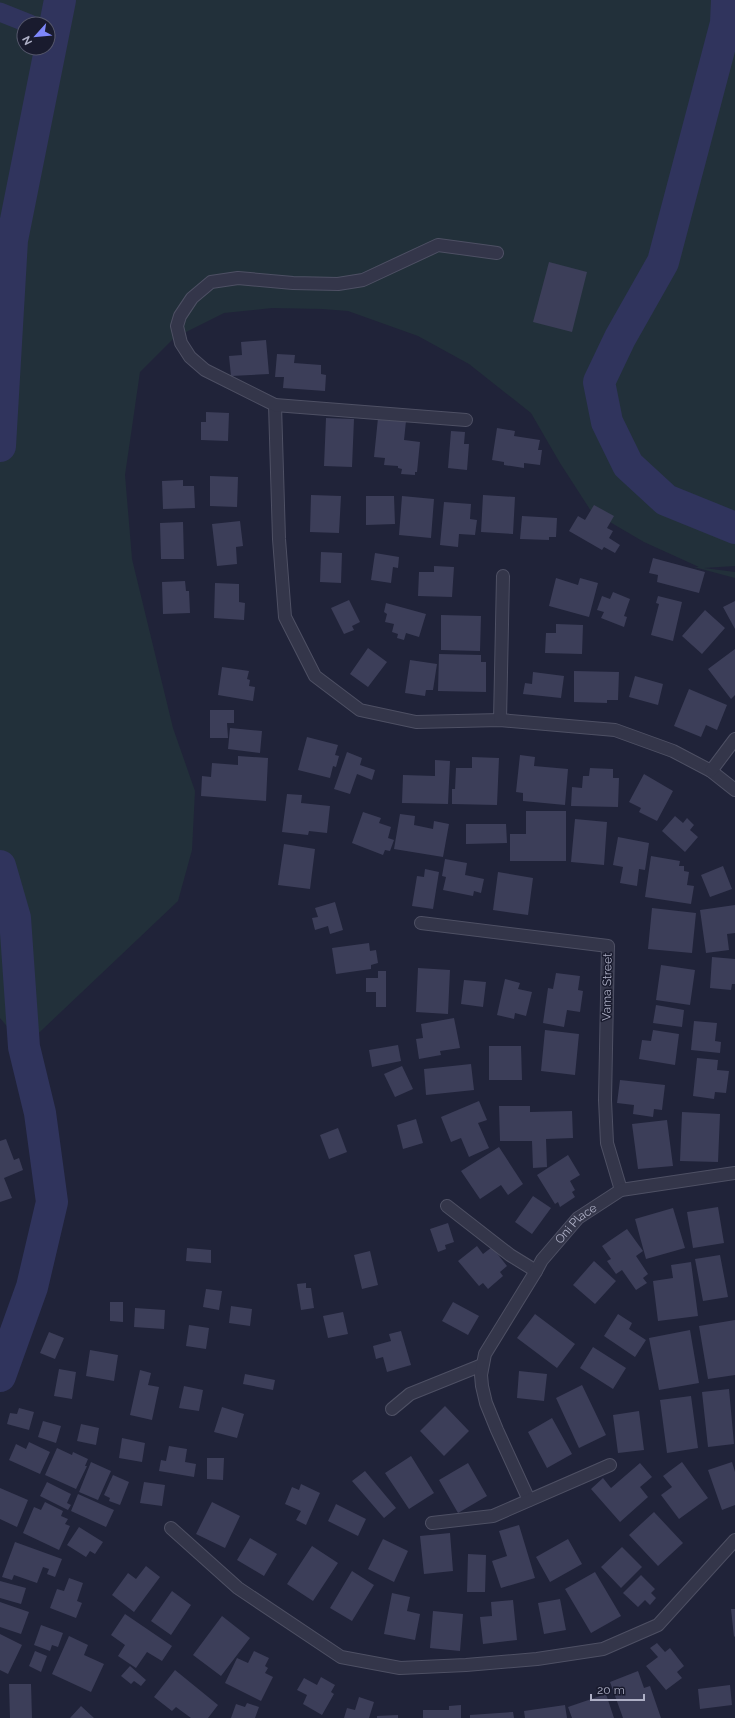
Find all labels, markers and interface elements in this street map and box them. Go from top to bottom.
north arrow [16,16,56,56]
text: N [20,34,35,47]
street label: Vama Street [599,953,615,1021]
street label: Oni Place [552,1201,599,1247]
scale bar [591,1676,644,1702]
text: 20 m [597,1683,625,1697]

